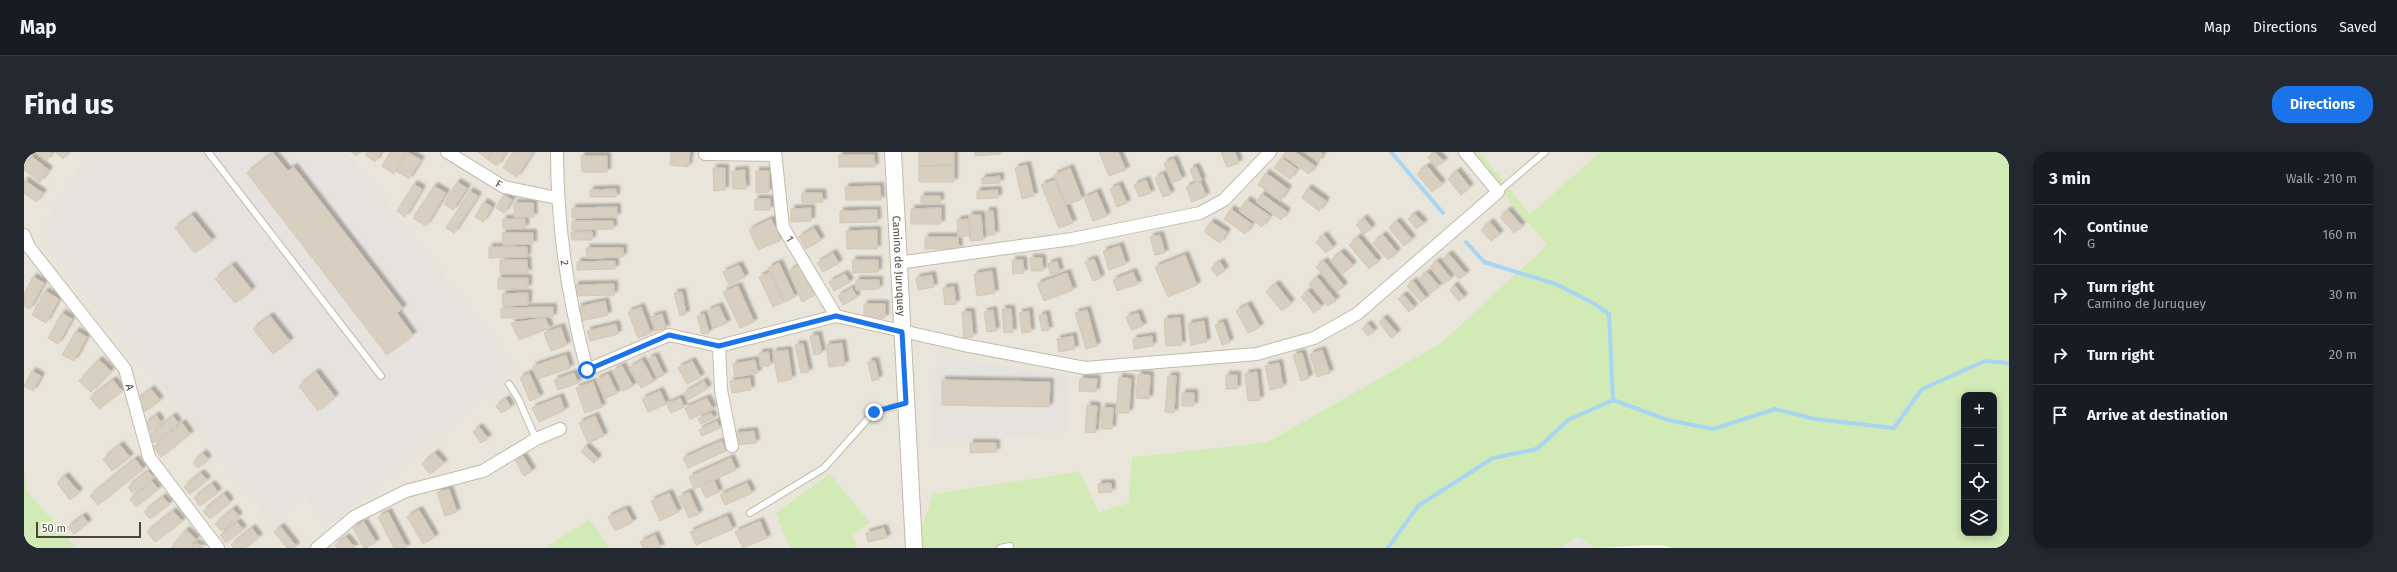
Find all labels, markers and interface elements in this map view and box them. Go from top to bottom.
text: Map [20,16,57,39]
text: Map [2204,19,2231,36]
text: Directions [2253,19,2317,36]
text: Saved [2339,19,2377,36]
button: Directions [2272,86,2373,123]
text: Find us [24,88,114,121]
text: 3 min [2049,168,2091,189]
text: Walk · 210 m [2286,171,2357,186]
street label: F [493,177,505,191]
street label: Camino de Juruquey [890,215,908,317]
text: Continue [2087,218,2148,236]
icon: ahead [2049,224,2071,246]
text: 160 m [2323,227,2357,242]
street label: 1 [783,233,797,244]
text: G [2087,236,2095,251]
street label: 2 [558,259,572,266]
text: Turn right [2087,278,2154,296]
icon: right [2049,284,2071,306]
text: 30 m [2329,287,2357,302]
text: Camino de Juruquey [2087,296,2206,311]
icon: right [2049,344,2071,366]
text: Turn right [2087,346,2154,364]
text: 20 m [2329,347,2357,362]
route start [578,361,596,379]
street label: A [123,382,137,393]
map controls [1961,392,1997,536]
button: + [1961,392,1997,428]
route end [865,403,883,421]
icon: arrive [2049,404,2071,426]
text: Arrive at destination [2087,406,2228,424]
button: − [1961,428,1997,464]
button: locate [1961,464,1997,500]
button: layers [1961,500,1997,536]
scale bar [36,520,141,539]
text: 50 m [42,522,66,535]

